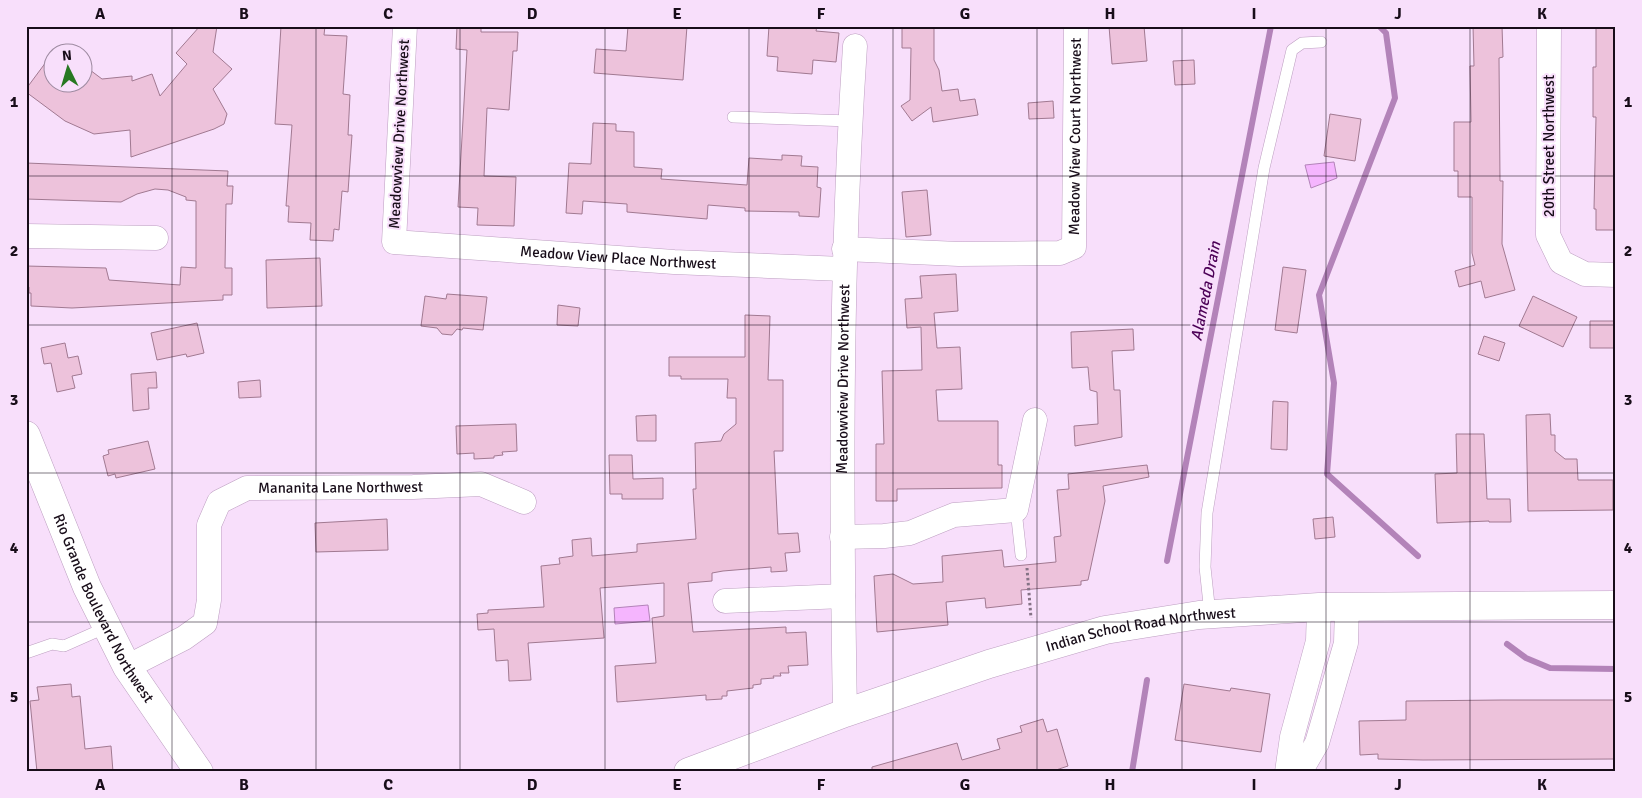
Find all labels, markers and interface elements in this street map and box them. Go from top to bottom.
text: A [95,4,106,24]
text: B [239,4,249,24]
text: C [383,4,393,24]
text: D [527,4,538,24]
text: E [672,4,682,24]
text: F [817,4,826,24]
text: G [960,4,970,24]
text: H [1105,4,1115,24]
text: I [1251,4,1257,24]
text: J [1394,4,1402,24]
text: K [1537,4,1547,24]
street label: Meadow View Court Northwest [1065,37,1085,235]
street label: Meadowview Drive Northwest [385,39,413,229]
north arrow [42,42,92,92]
text: N [61,47,73,64]
street label: 20th Street Northwest [1540,75,1558,217]
text: 1 [10,92,19,112]
text: 1 [1624,92,1633,112]
water label: Alameda Drain [1187,239,1226,343]
text: 2 [10,241,18,261]
text: 2 [1624,241,1632,261]
street label: Meadow View Place Northwest [520,242,717,273]
street label: Meadowview Drive Northwest [833,284,853,474]
text: 3 [10,390,18,410]
text: 3 [1624,390,1632,410]
street label: Mananita Lane Northwest [258,478,424,497]
street label: Rio Grande Boulevard Northwest [50,511,158,706]
text: 4 [10,538,19,558]
text: 4 [1624,538,1633,558]
street label: Indian School Road Northwest [1044,604,1236,656]
text: 5 [10,687,18,707]
text: 5 [1624,687,1632,707]
text: A [95,775,106,795]
text: B [239,775,249,795]
text: C [383,775,393,795]
text: D [527,775,538,795]
text: E [672,775,682,795]
text: F [817,775,826,795]
text: G [960,775,970,795]
text: H [1105,775,1115,795]
text: I [1251,775,1257,795]
text: J [1394,775,1402,795]
text: K [1537,775,1547,795]

